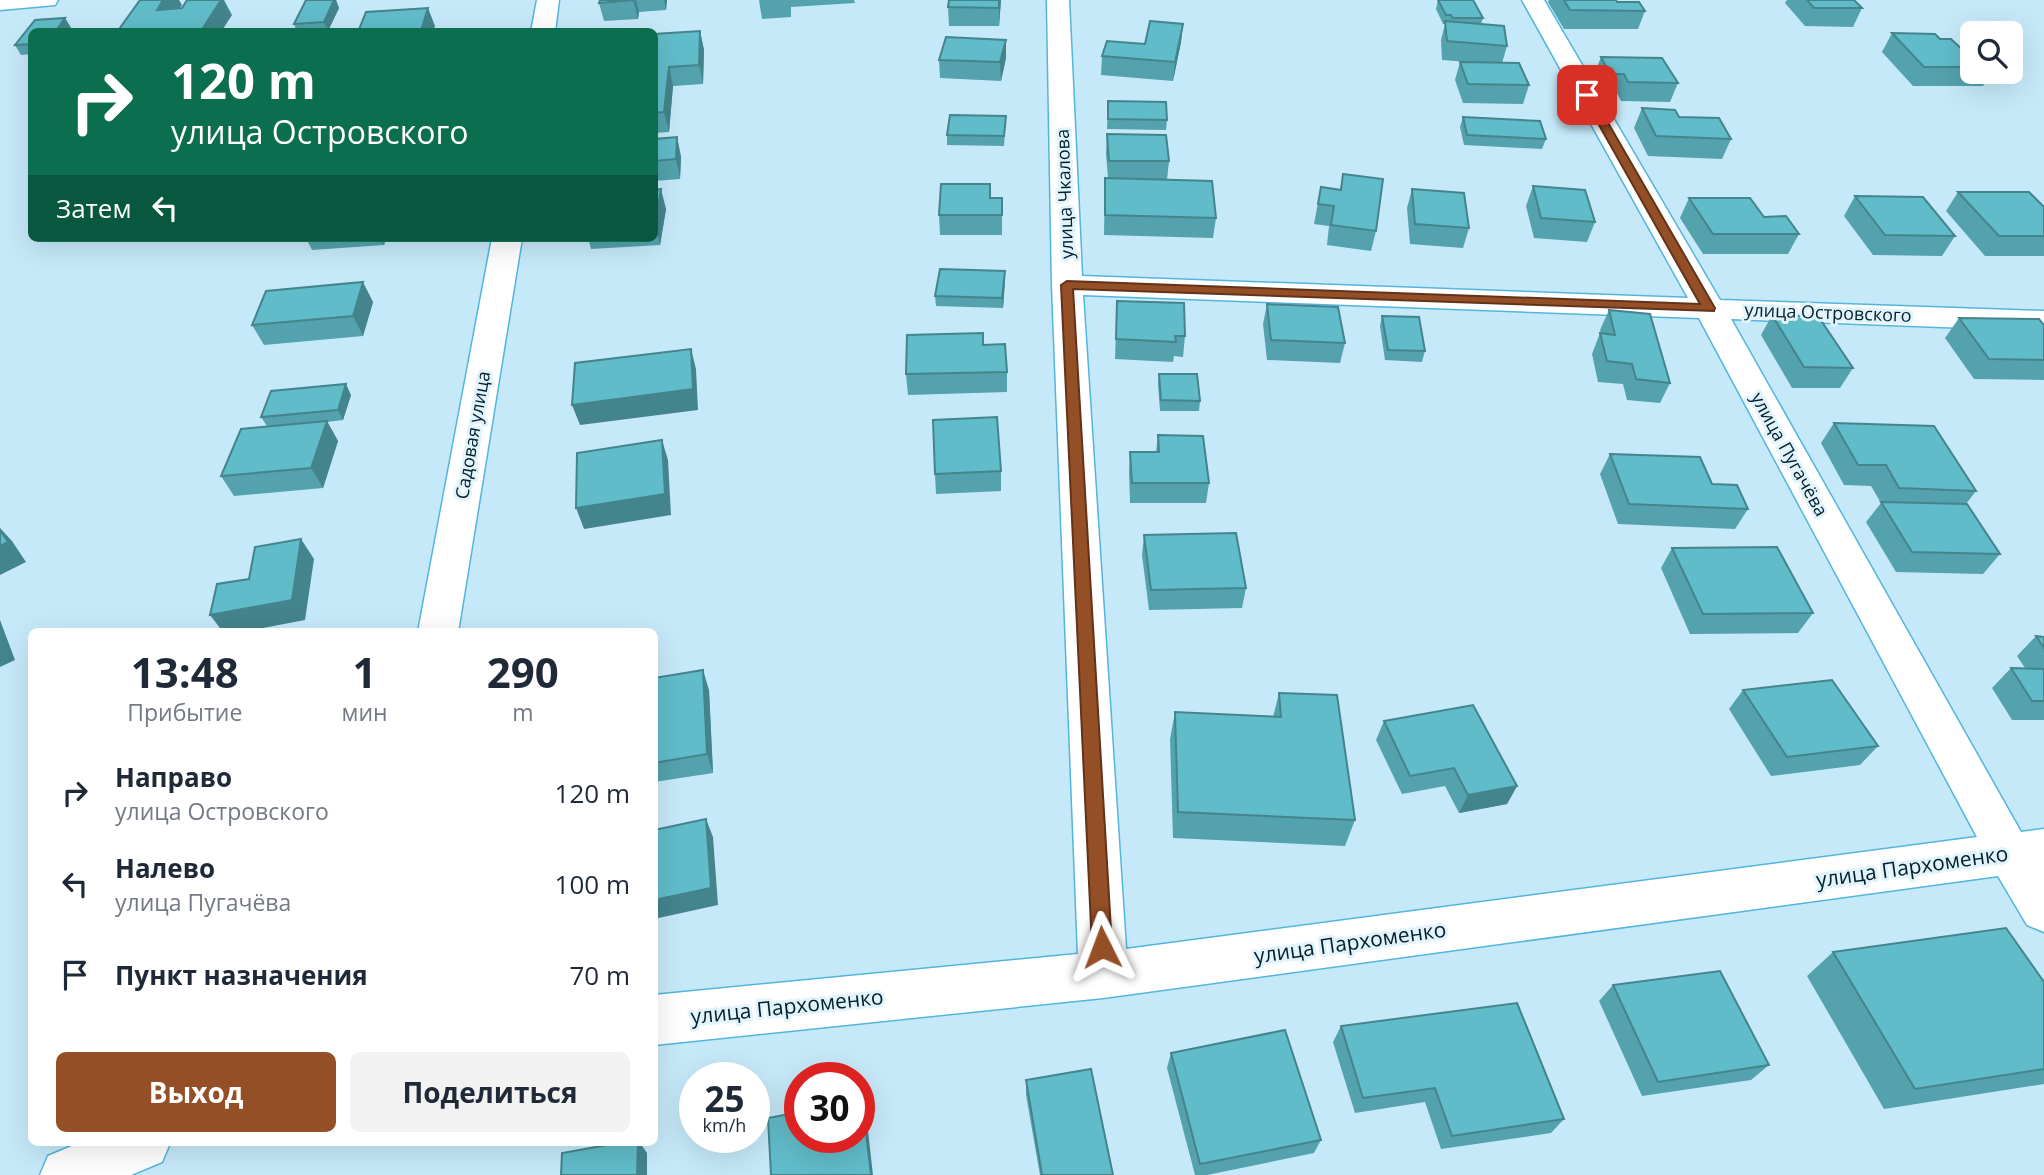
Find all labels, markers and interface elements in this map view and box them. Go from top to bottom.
map controls [1960,21,2023,84]
button: search [1960,21,2023,84]
text: 120 m [171,47,316,113]
icon: right [56,56,147,147]
pin [1557,65,1617,125]
icon: arrive [1568,76,1606,114]
text: улица Островского [171,110,468,153]
street label: улица Чкалова [1050,129,1078,259]
icon: left [146,189,184,227]
text: Затем [56,190,132,226]
street label: улица Островского [1744,297,1912,327]
street label: Садовая улица [449,369,495,501]
street label: улица Пугачёва [1746,388,1834,520]
text: 13:48 [131,643,239,700]
text: 1 [353,643,377,700]
text: 290 [487,643,559,700]
text: Прибытие [127,696,242,728]
text: мин [342,696,388,728]
text: m [512,696,533,728]
text: Направо [115,759,232,795]
icon: right [56,774,94,812]
text: 120 m [555,775,630,811]
text: улица Островского [115,795,329,827]
street label: улица Пархоменко [1814,839,2010,893]
text: Налево [115,850,215,886]
icon: left [56,865,94,903]
text: 100 m [555,866,630,902]
text: улица Пугачёва [115,886,291,918]
position arrow [1065,910,1139,984]
street label: улица Пархоменко [1252,915,1448,969]
icon: arrive [56,956,94,994]
text: Пункт назначения [115,957,368,993]
text: 70 m [569,957,630,993]
street label: улица Пархоменко [689,982,885,1030]
button: Выход [56,1052,336,1132]
button: Поделиться [350,1052,630,1132]
speed limit sign: 30 [784,1062,875,1153]
text: 25 [704,1075,745,1122]
text: km/h [703,1113,746,1137]

